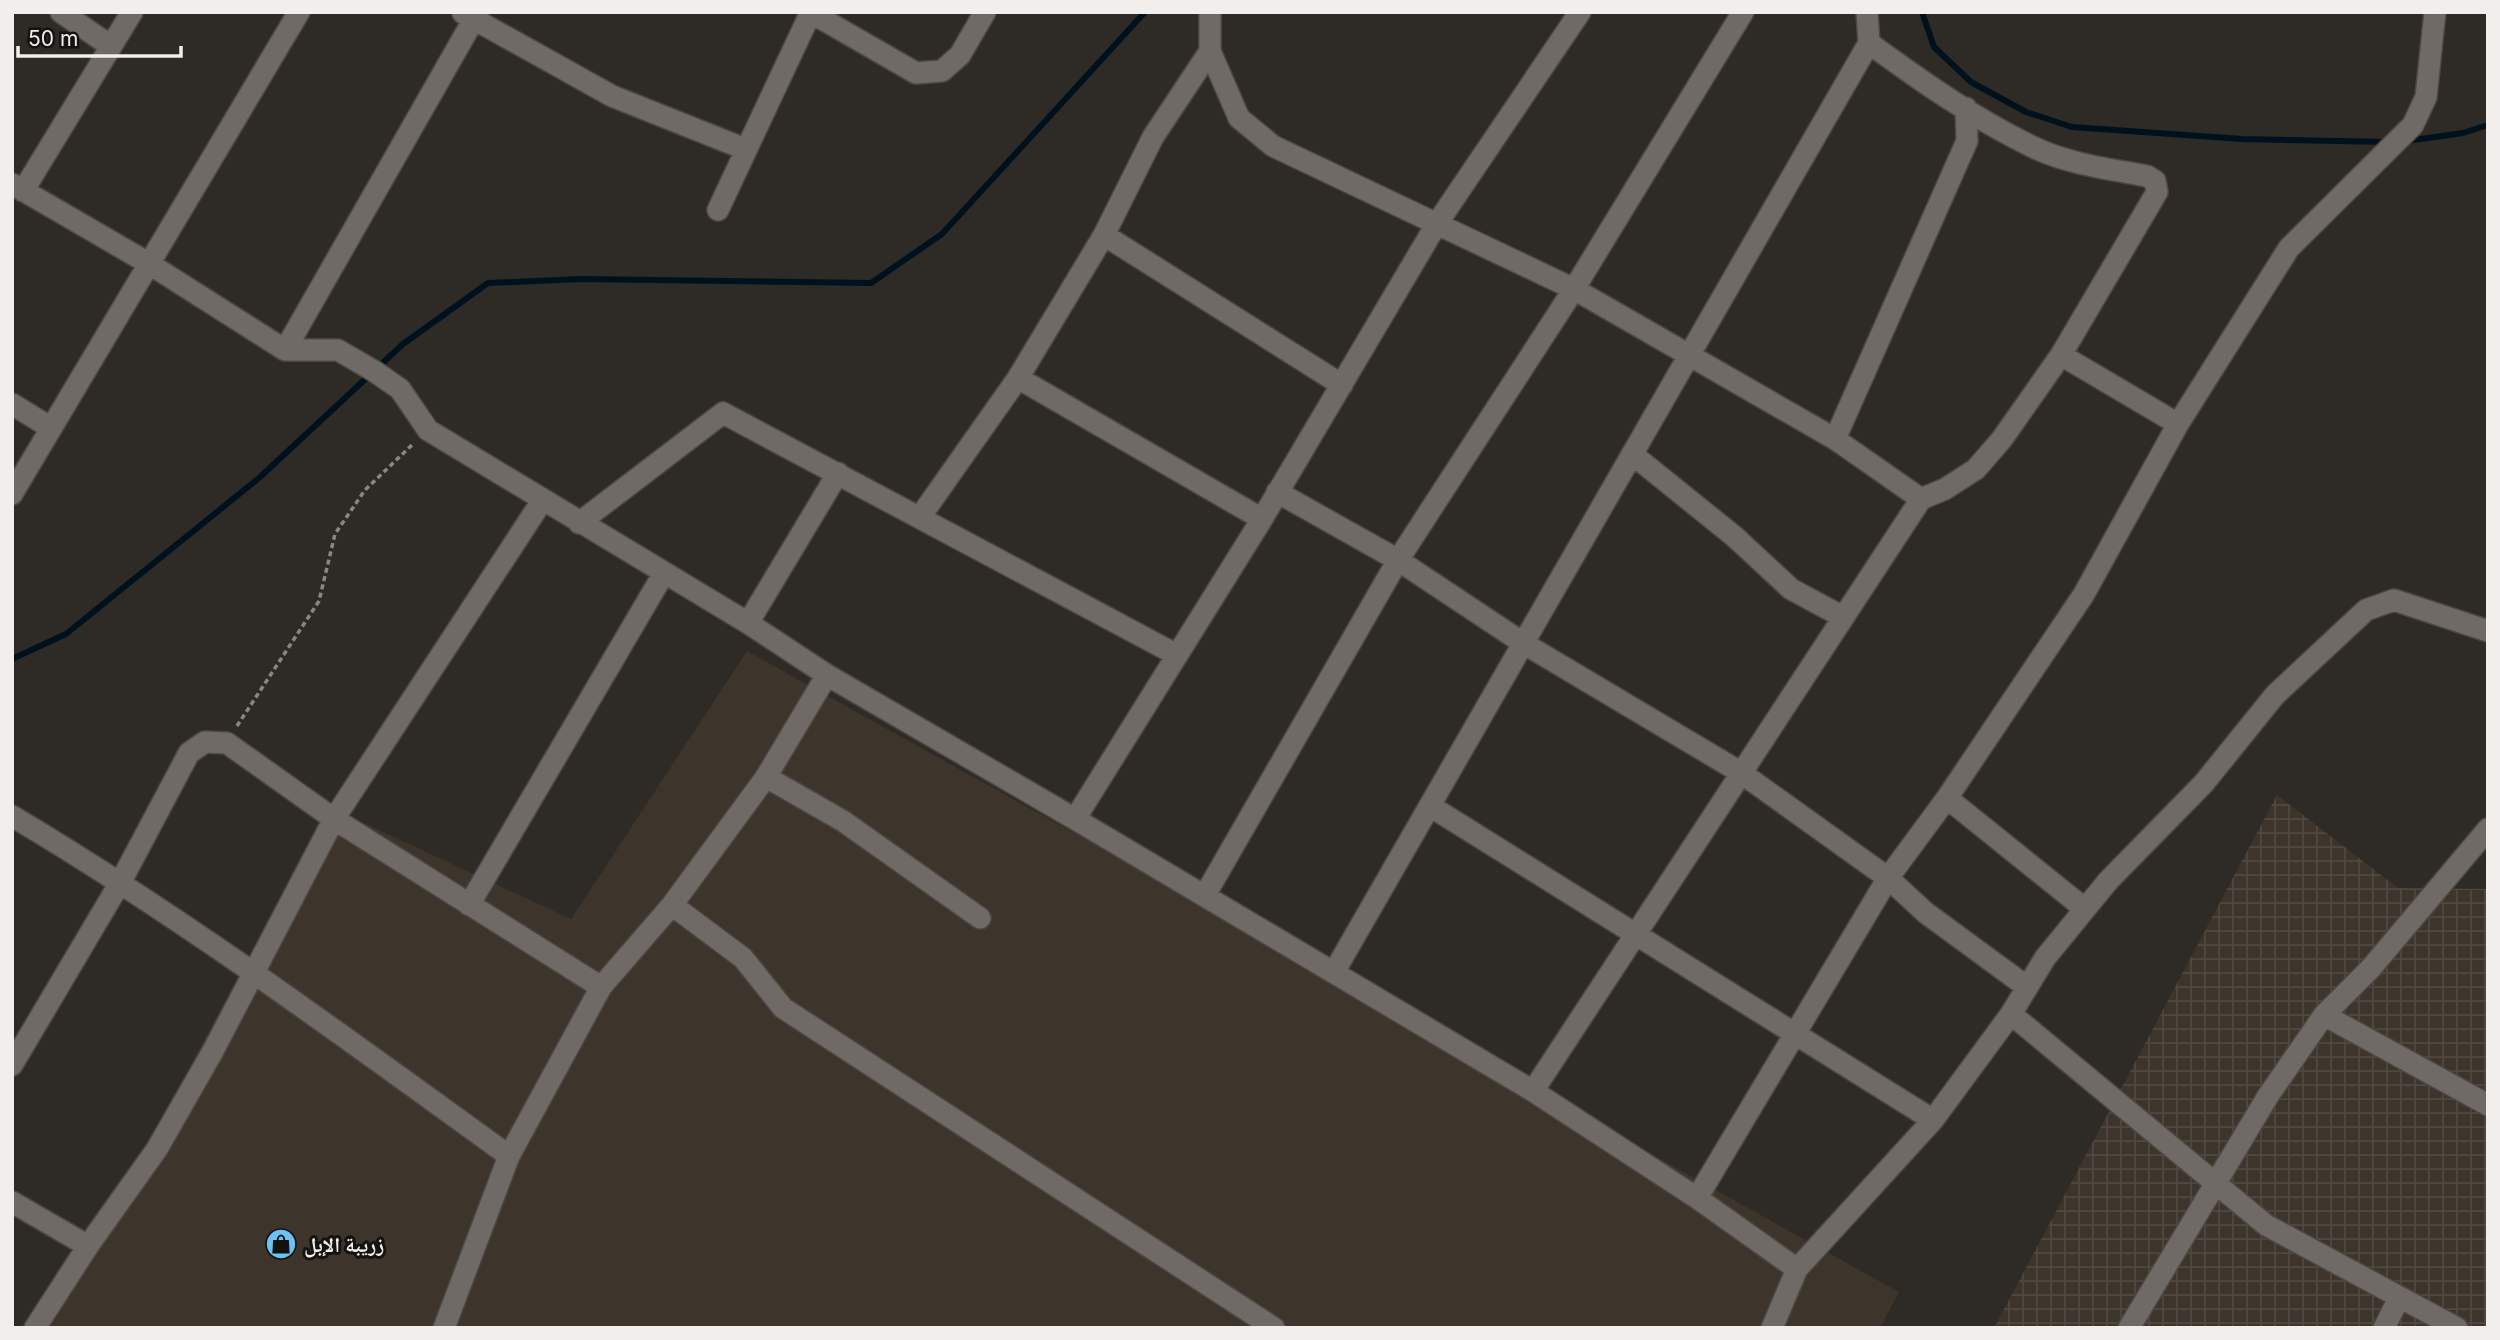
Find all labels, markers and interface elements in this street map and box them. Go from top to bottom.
scale bar [18,14,180,58]
text: 50 m [28,26,78,51]
shop icon: زريبة الإبل [264,1227,298,1261]
place label: زريبة الإبل [304,1232,384,1258]

